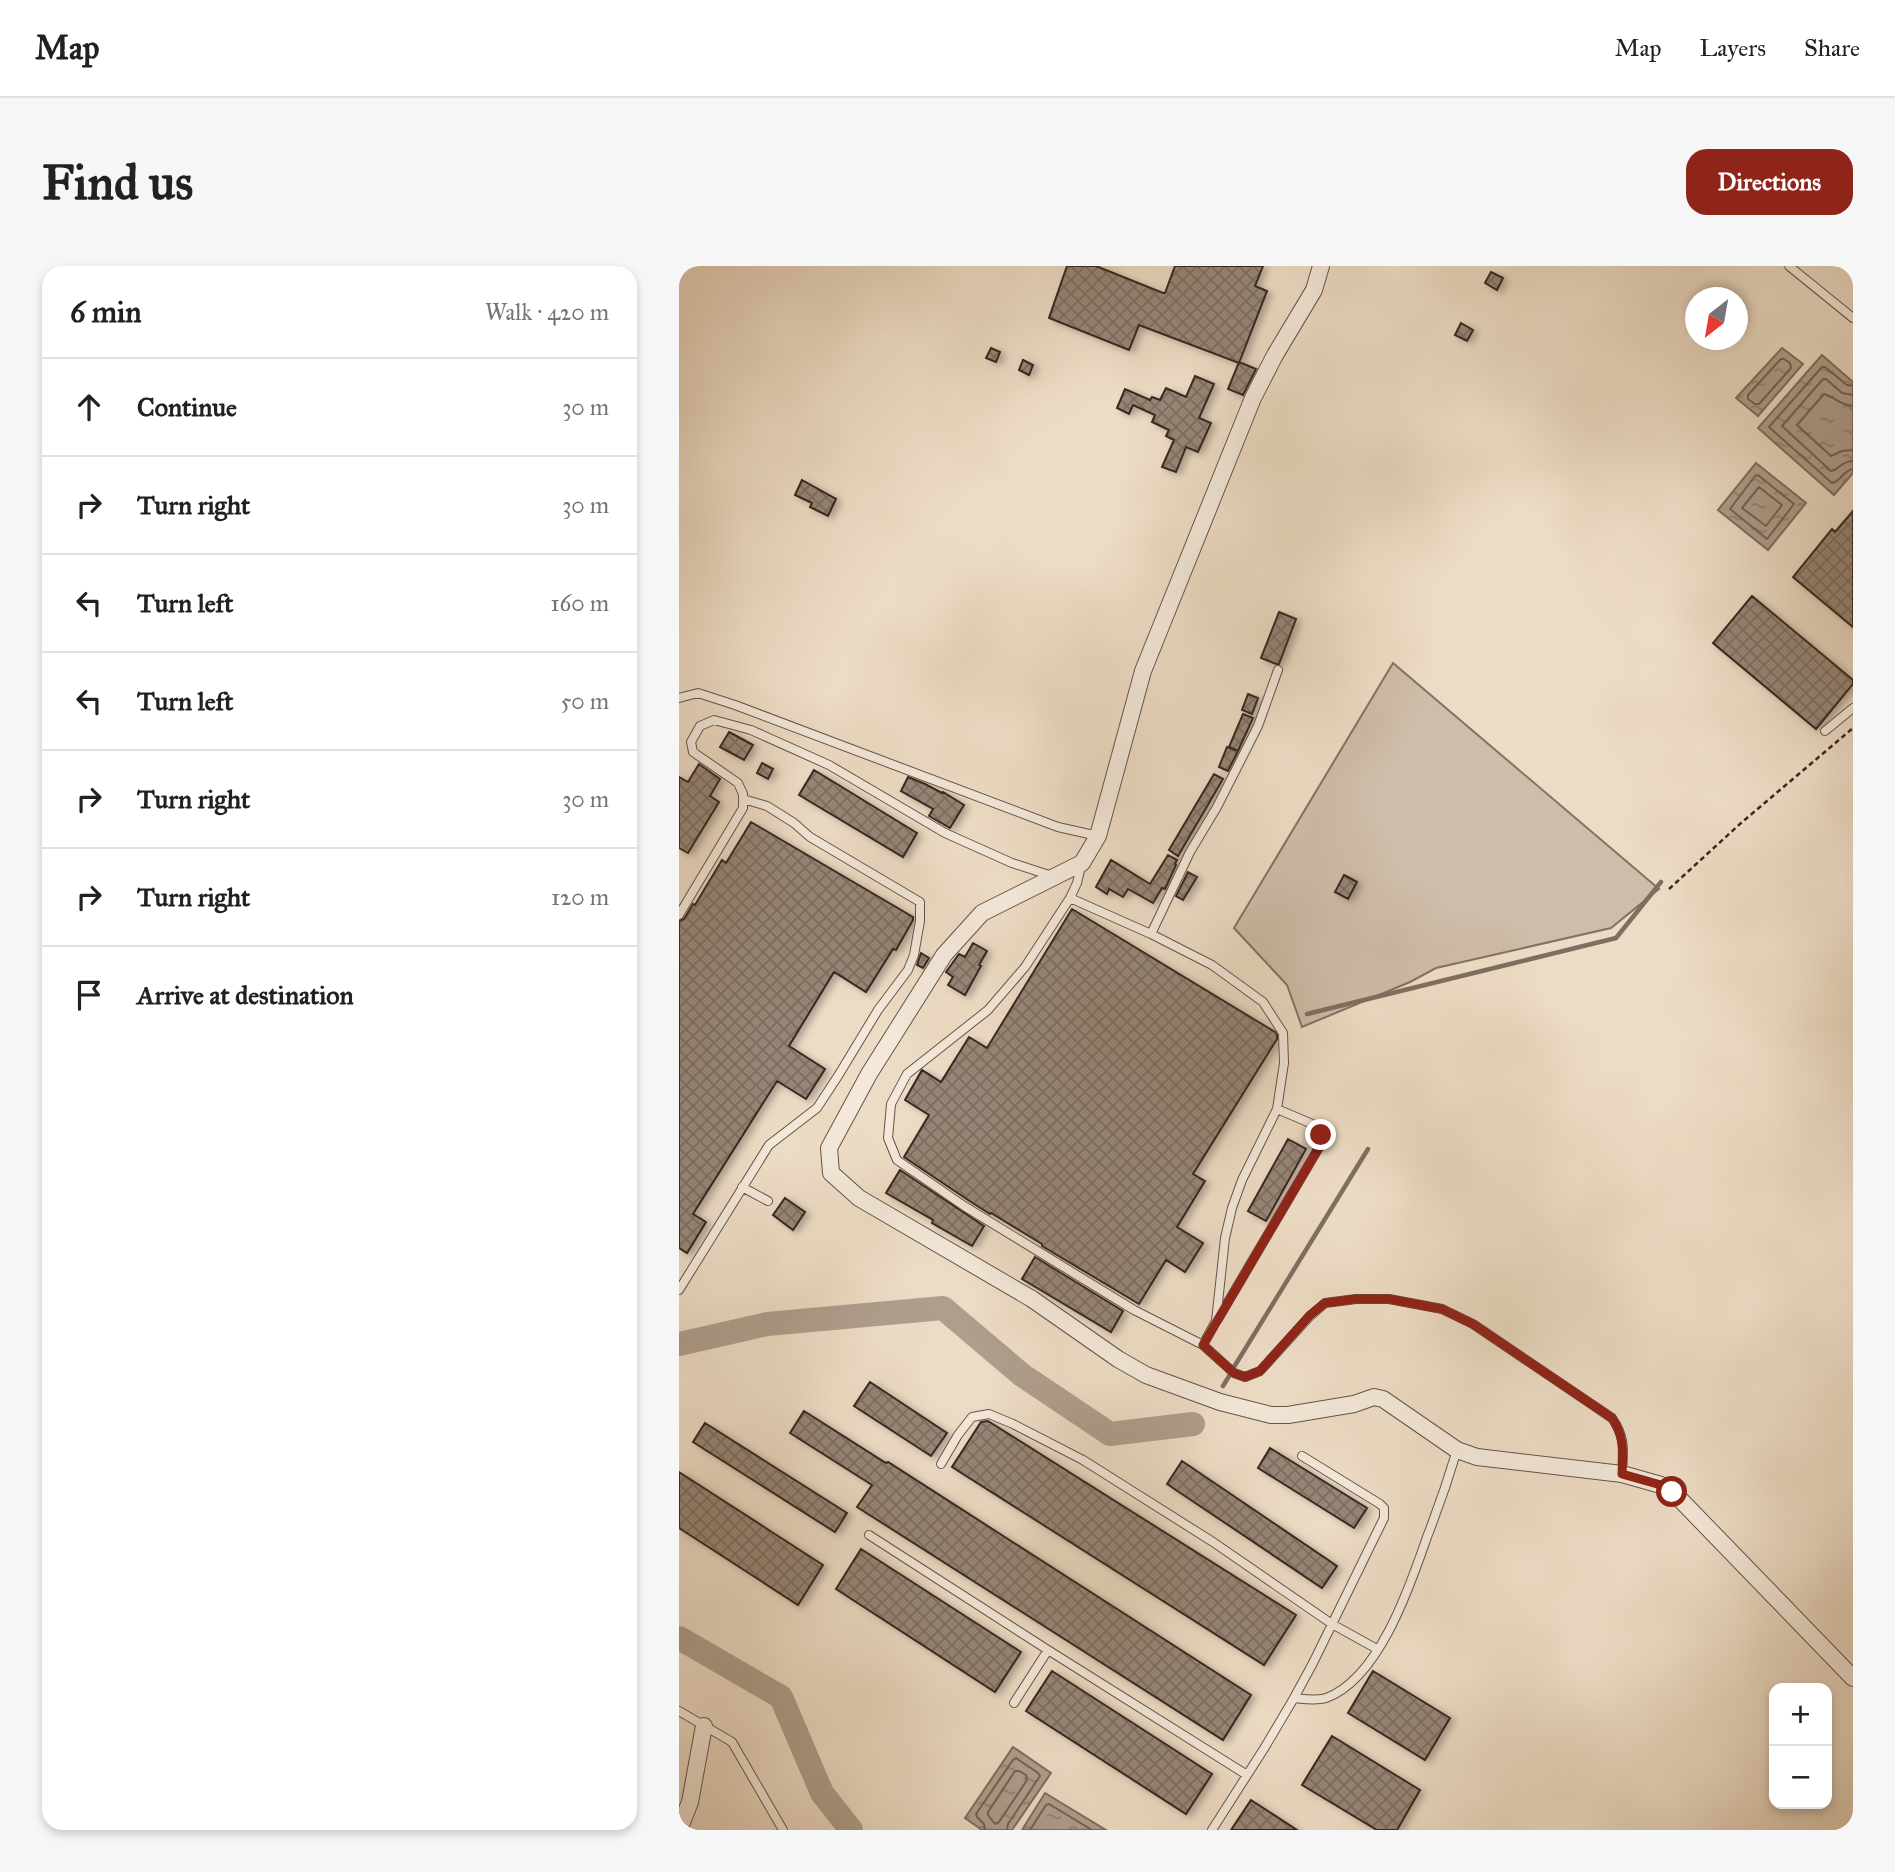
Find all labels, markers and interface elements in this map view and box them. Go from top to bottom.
text: Map [35,28,99,68]
text: Map [1615,33,1662,63]
text: Layers [1700,33,1766,63]
text: Share [1804,33,1860,63]
button: Directions [1686,149,1853,215]
text: Find us [42,153,193,212]
north arrow [1685,287,1748,350]
text: 6 min [70,294,142,330]
text: Walk · 420 m [485,298,609,326]
icon: ahead [70,388,108,426]
text: Continue [137,391,237,423]
text: 30 m [562,393,609,421]
icon: right [70,486,108,524]
text: Turn right [137,489,250,521]
text: 30 m [562,491,609,519]
icon: left [70,584,108,622]
text: Turn left [137,587,233,619]
text: 160 m [551,589,609,617]
icon: left [70,682,108,720]
text: Turn left [137,685,233,717]
text: 50 m [561,687,609,715]
icon: right [70,780,108,818]
text: Turn right [137,783,250,815]
text: 30 m [562,785,609,813]
icon: right [70,878,108,916]
text: Turn right [137,881,250,913]
text: 120 m [551,883,609,911]
icon: arrive [70,976,108,1014]
text: Arrive at destination [137,979,354,1011]
route end [1305,1119,1336,1150]
route start [1656,1476,1687,1507]
map controls [1769,1683,1832,1809]
button: + [1769,1683,1832,1746]
button: − [1769,1746,1832,1809]

